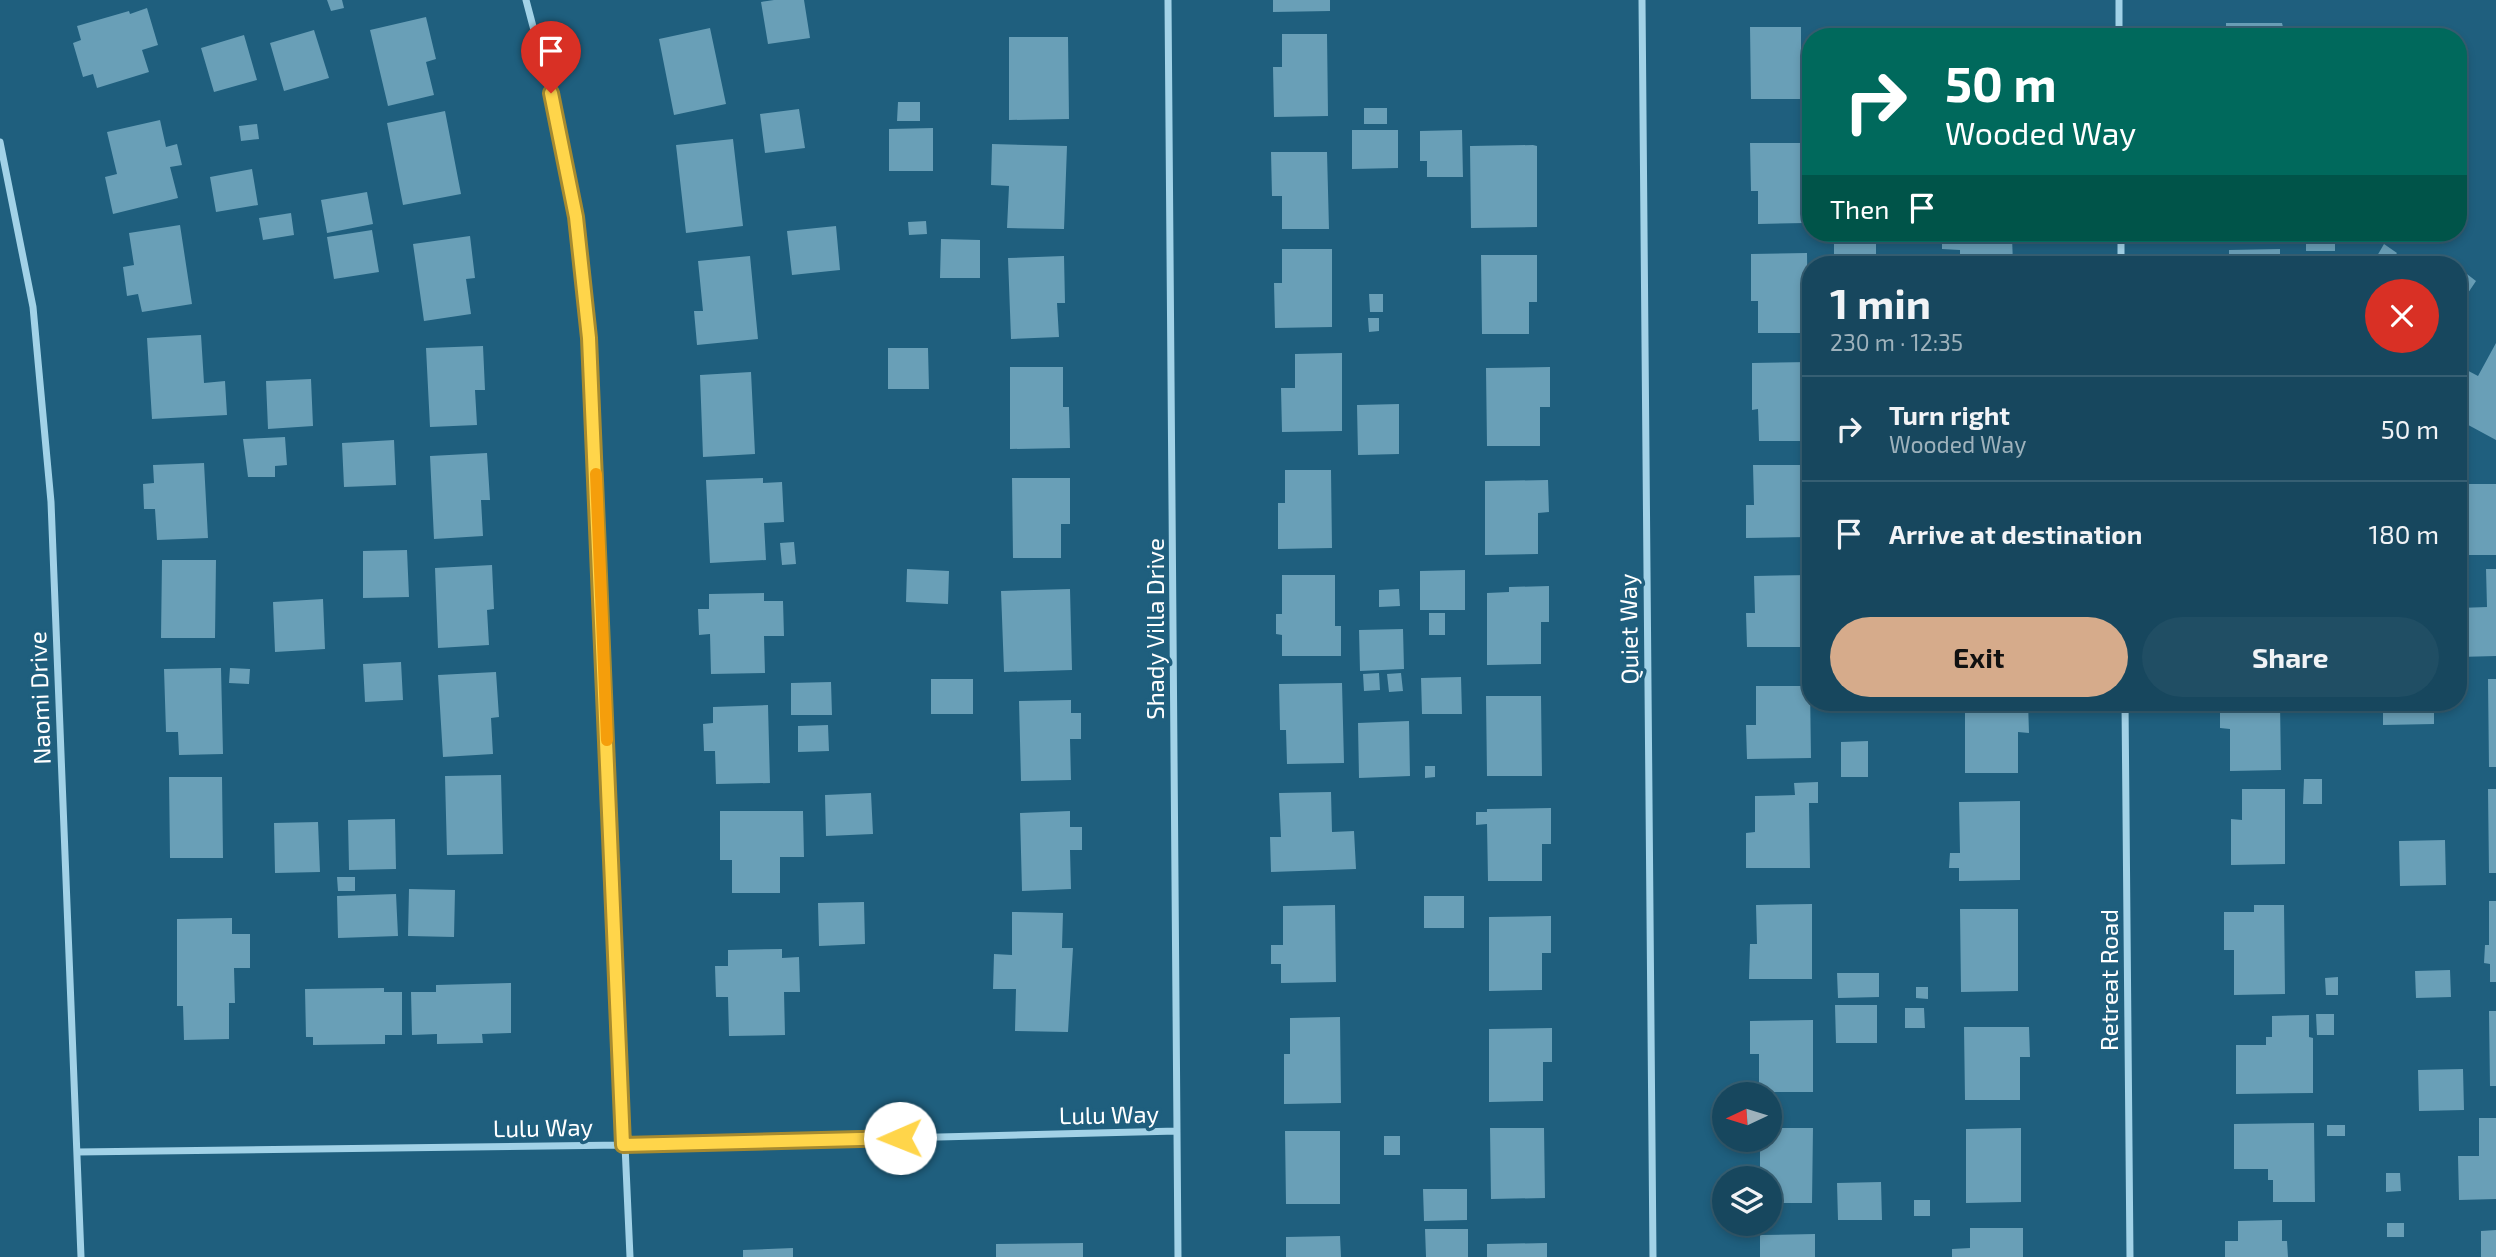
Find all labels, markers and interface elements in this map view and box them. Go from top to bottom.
pin [521,21,581,93]
icon: arrive [532,32,570,70]
text: 50 m [1945,53,2057,112]
icon: right [1830,56,1921,147]
text: Wooded Way [1945,113,2136,151]
icon: arrive [1903,189,1941,227]
text: Then [1830,193,1889,224]
text: 1 min [1830,277,1931,327]
button: close [2365,279,2439,353]
text: 230 m · 12:35 [1830,328,1963,356]
text: Turn right [1889,399,2010,430]
icon: right [1830,410,1868,448]
text: 50 m [2381,413,2439,444]
text: Wooded Way [1889,430,2026,458]
icon: arrive [1830,515,1868,553]
text: Arrive at destination [1889,518,2142,549]
text: 180 m [2369,518,2439,549]
street label: Shady Villa Drive [1140,538,1169,720]
street label: Quiet Way [1613,573,1643,685]
button: Exit [1830,617,2128,697]
button: Share [2142,617,2439,697]
street label: Naomi Drive [22,631,56,765]
street label: Retreat Road [2094,909,2123,1051]
north arrow [1712,1082,1782,1152]
map controls [1712,1082,1782,1236]
street label: Lulu Way [1059,1099,1160,1129]
position arrow [863,1101,937,1175]
street label: Lulu Way [493,1112,594,1142]
button: layers [1712,1166,1782,1236]

